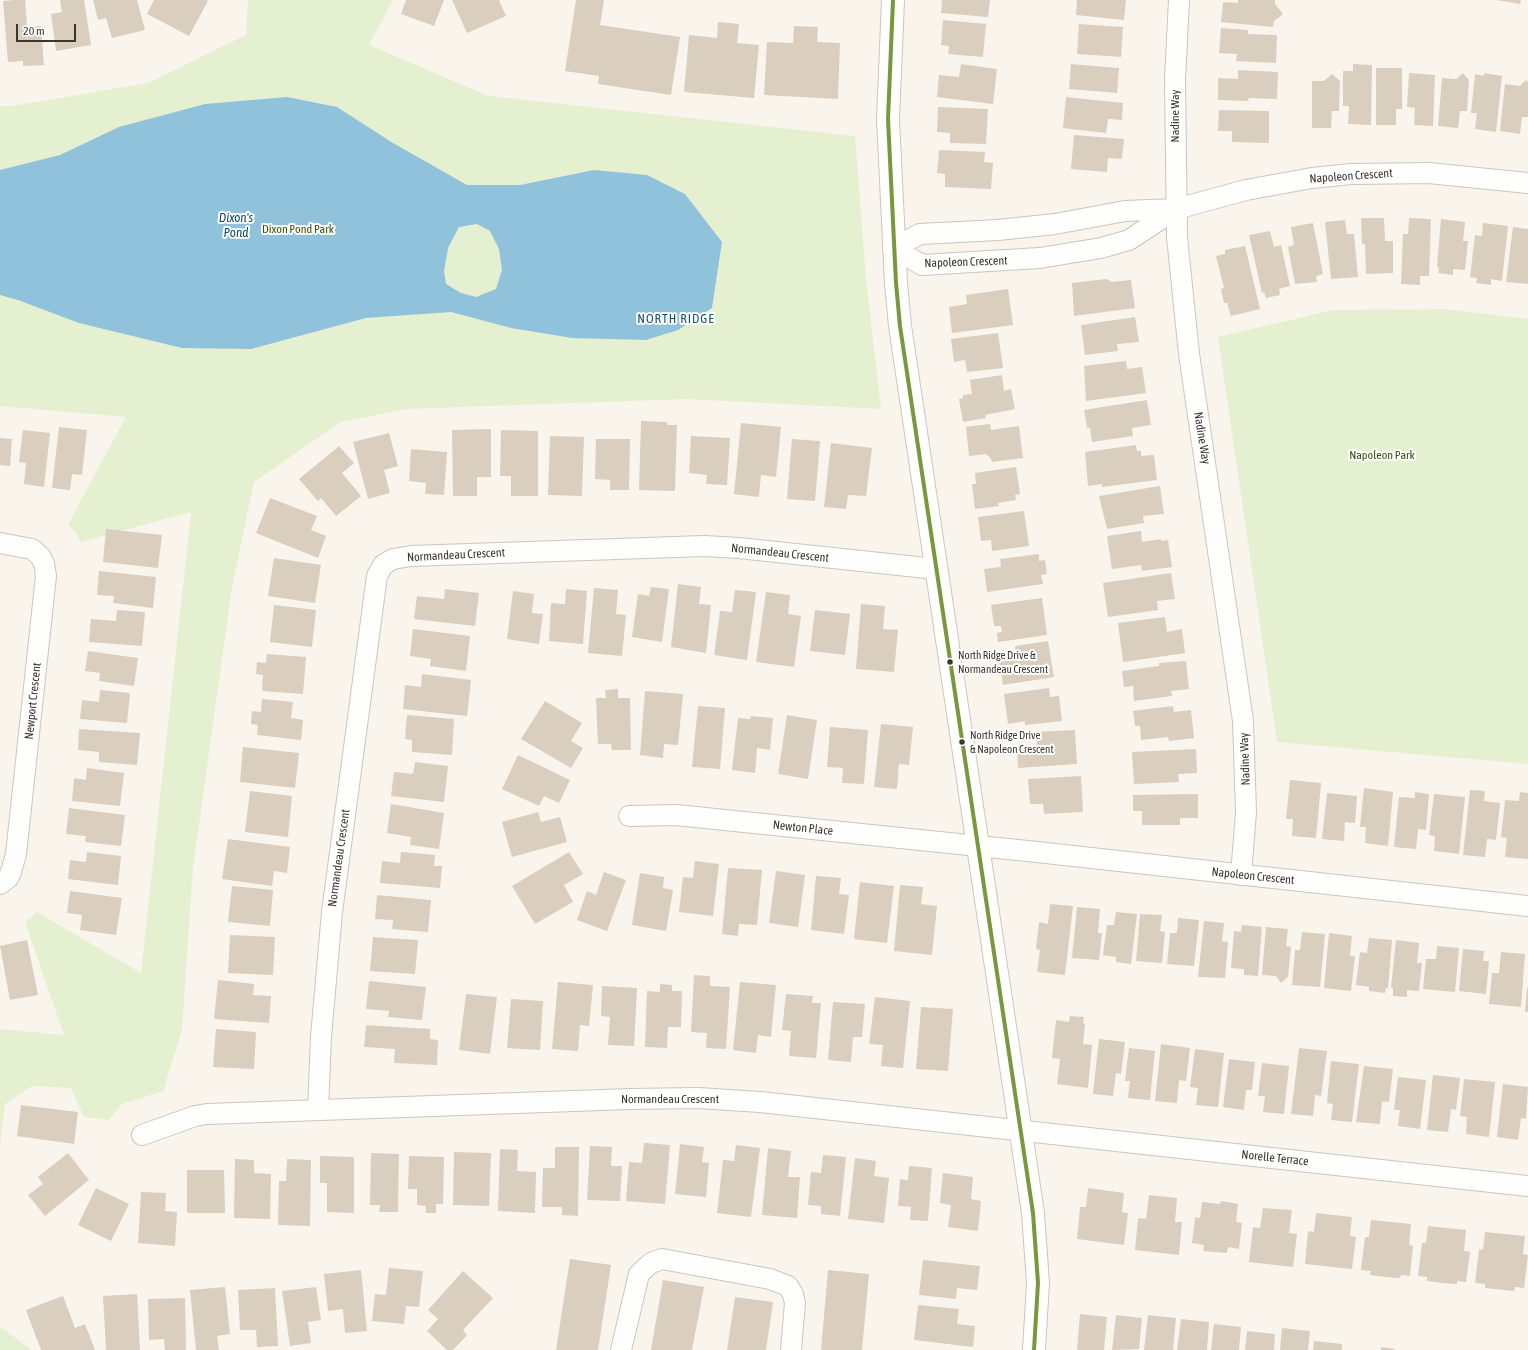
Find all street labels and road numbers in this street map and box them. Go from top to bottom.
street label: Nadine Way [1168,90,1182,142]
street label: Napoleon Crescent [1309,166,1393,186]
street label: Napoleon Crescent [924,253,1008,271]
street label: Nadine Way [1191,411,1213,465]
street label: Normandeau Crescent [730,541,830,565]
street label: Normandeau Crescent [407,545,505,565]
street label: Newport Crescent [22,662,44,740]
street label: Nadine Way [1237,732,1253,786]
street label: Normandeau Crescent [325,808,353,908]
street label: Newton Place [772,818,834,838]
street label: Napoleon Crescent [1211,864,1295,888]
street label: Normandeau Crescent [621,1092,719,1106]
street label: Norelle Terrace [1241,1147,1309,1169]

